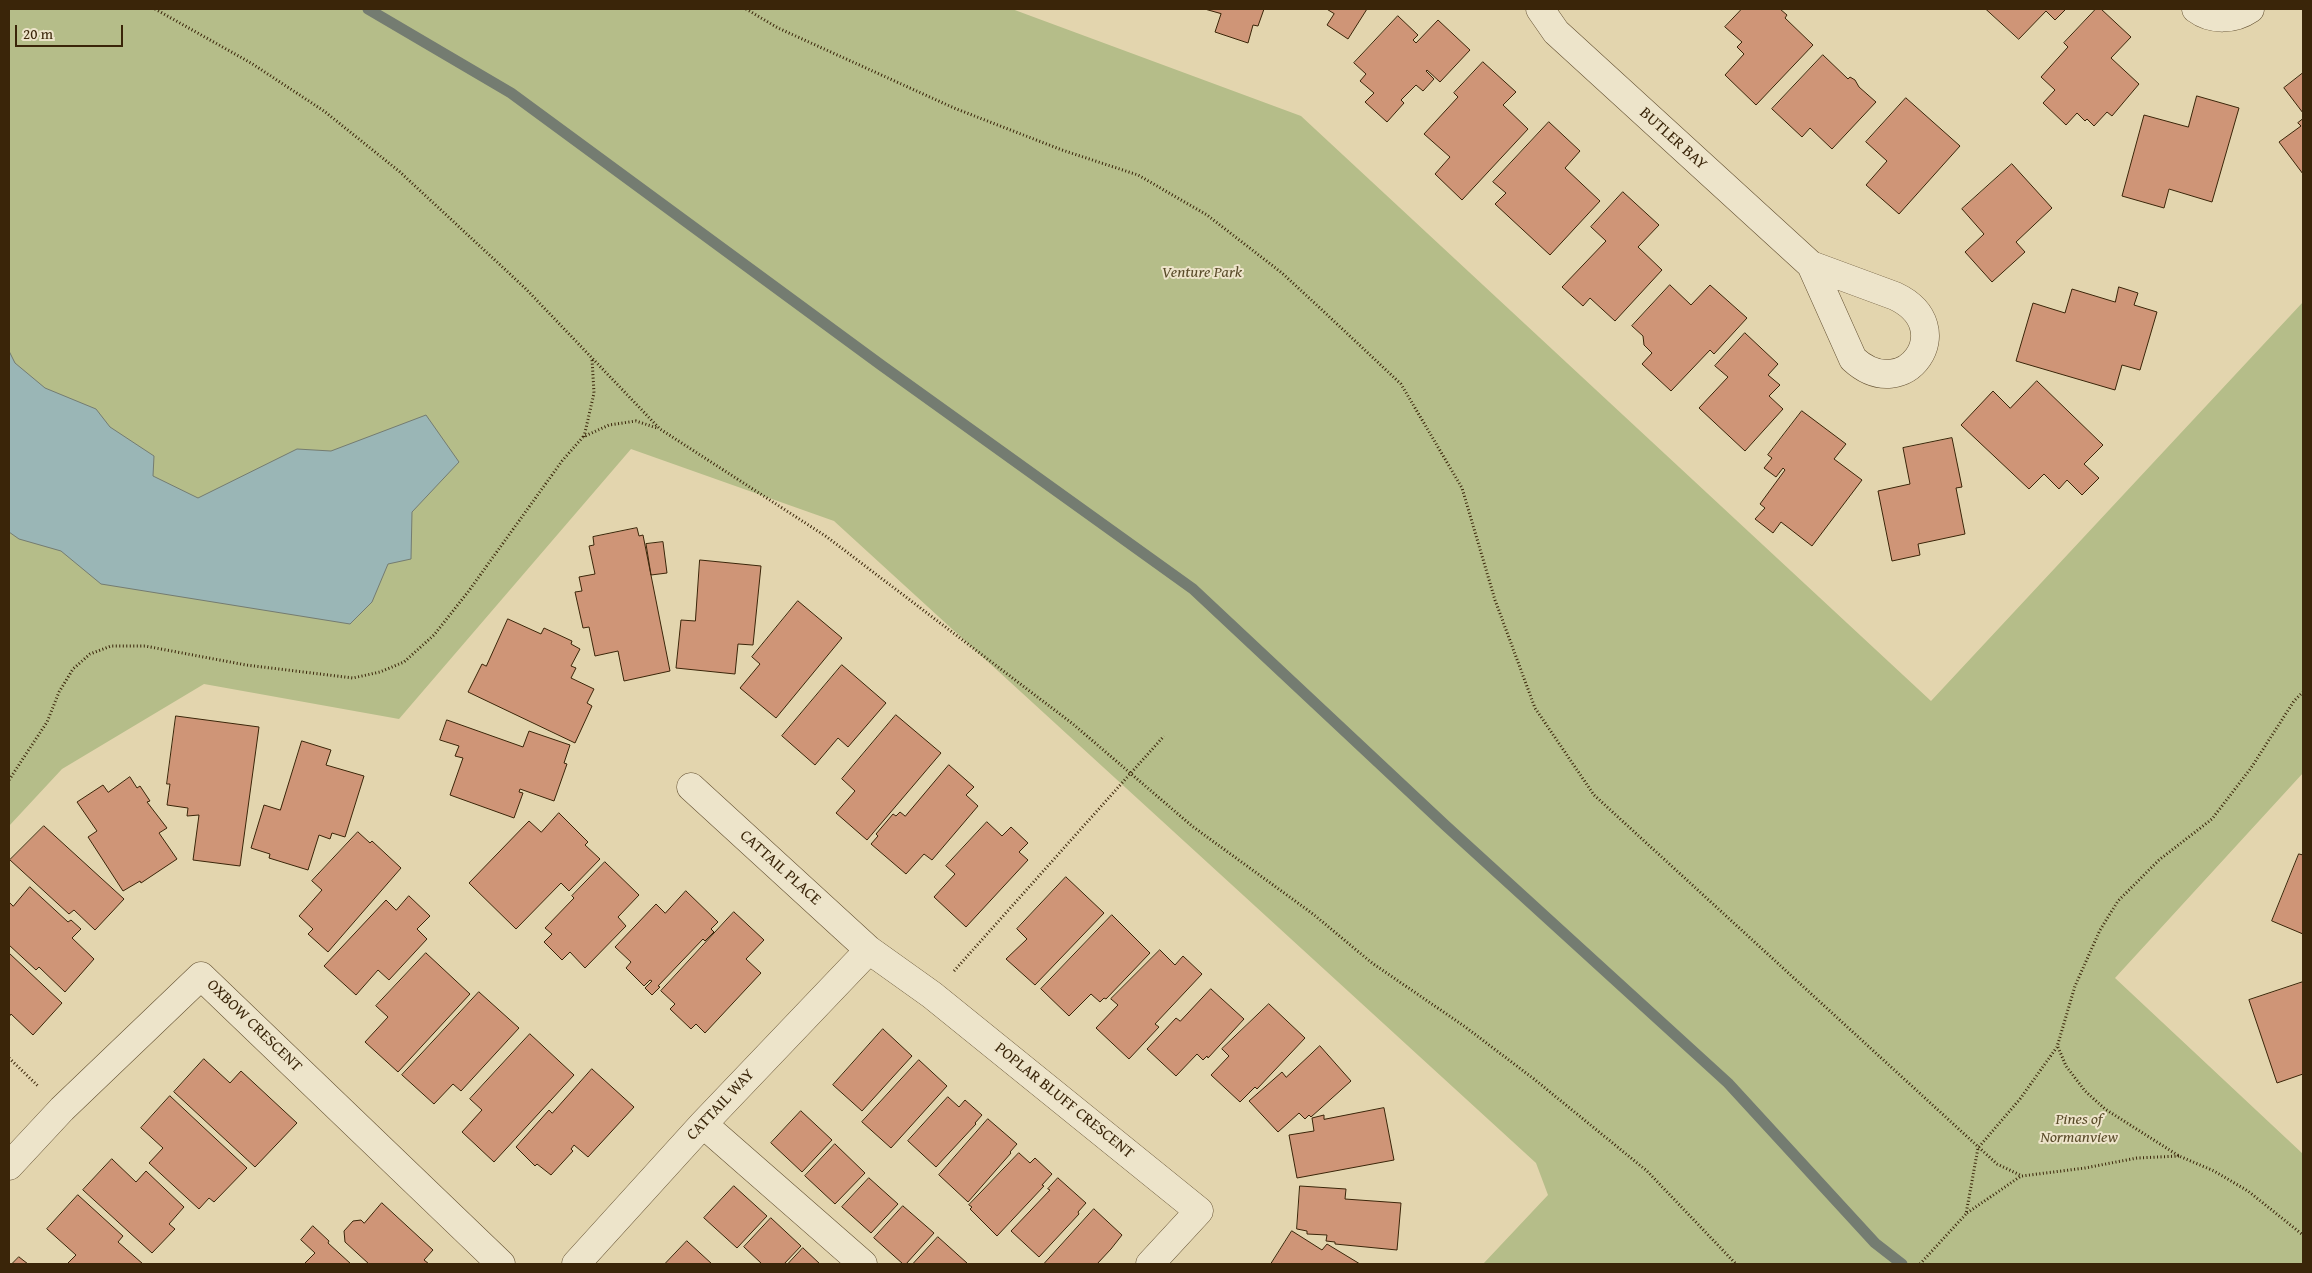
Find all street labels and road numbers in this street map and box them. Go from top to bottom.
street label: BUTLER BAY [1635,104,1711,174]
street label: CATTAIL PLACE [735,826,825,910]
street label: OXBOW CRESCENT [202,976,306,1076]
street label: POPLAR BLUFF CRESCENT [990,1039,1138,1163]
street label: CATTAIL WAY [683,1065,759,1145]

